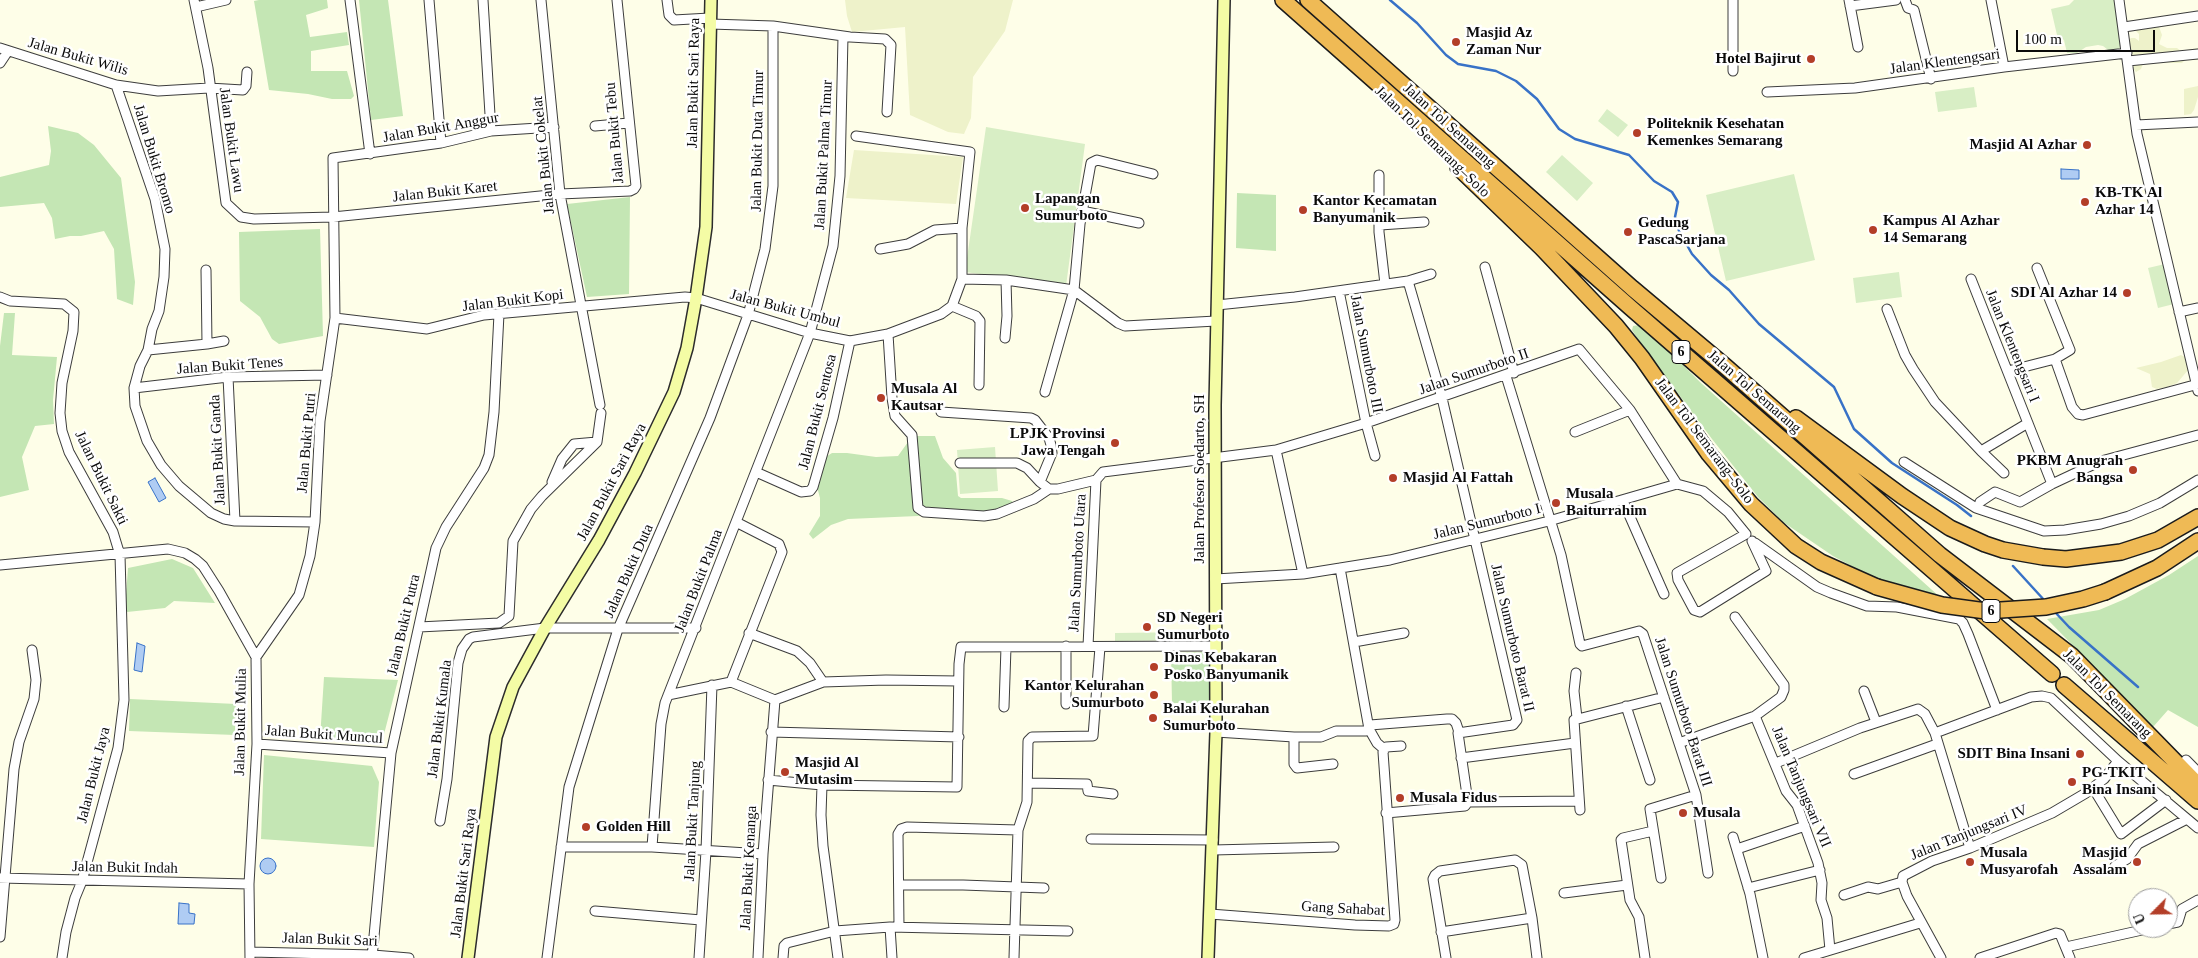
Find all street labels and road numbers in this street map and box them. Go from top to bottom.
street label: Jalan Bukit Sari Raya [684,18,704,148]
street label: Jalan Bukit Wilis [26,34,130,80]
street label: Jalan Klentengsari [1889,45,2001,79]
street label: Jalan Bukit Duta Timur [748,70,768,212]
street label: Jalan Bukit Palma Timur [811,80,837,230]
street label: Jalan Tol Semarang [1399,80,1499,172]
street label: Jalan Bukit Tebu [602,82,628,184]
street label: Jalan Tol Semarang–Solo [1371,82,1493,202]
street label: Jalan Bukit Lawu [215,86,247,194]
street label: Jalan Bukit Cokelat [529,95,559,215]
street label: Jalan Bukit Bromo [129,102,179,216]
street label: Jalan Bukit Anggur [382,109,500,147]
street label: Jalan Bukit Karet [392,178,498,206]
street label: Jalan Bukit Kopi [461,286,565,316]
street label: Jalan Bukit Umbul [728,286,842,332]
street label: Jalan Klentengsari I [1981,287,2043,405]
street label: Jalan Sumurboto III [1346,293,1386,415]
road number: 6 [1672,341,1690,364]
street label: Jalan Sumurboto II [1417,345,1531,399]
street label: Jalan Tol Semarang [1704,346,1804,438]
street label: Jalan Bukit Sentosa [795,352,841,472]
street label: Jalan Bukit Tenes [176,353,284,379]
street label: Jalan Tol Semarang–Solo [1651,374,1757,508]
street label: Jalan Bukit Putri [294,392,320,494]
street label: Jalan Bukit Ganda [206,394,230,506]
street label: Jalan Profesor Soedarto, SH [1191,394,1209,564]
street label: Jalan Bukit Sari Raya [573,420,651,544]
street label: Jalan Bukit Sakti [70,428,132,528]
street label: Jalan Sumurboto Utara [1065,493,1091,633]
street label: Jalan Sumurboto I [1431,500,1543,544]
street label: Jalan Bukit Duta [600,521,658,621]
street label: Jalan Bukit Palma [671,527,727,635]
street label: Jalan Sumurboto Barat II [1486,562,1538,714]
street label: Jalan Bukit Putra [384,573,424,677]
road number: 6 [1982,600,2000,622]
street label: Jalan Sumurboto Barat III [1650,635,1716,789]
street label: Jalan Tol Semarang [2059,646,2155,742]
street label: Jalan Bukit Kumala [424,659,456,779]
street label: Jalan Bukit Mulia [231,668,251,776]
street label: Jalan Bukit Muncul [264,722,384,748]
street label: Jalan Tanjungsari VII [1767,724,1835,850]
street label: Jalan Bukit Jaya [73,725,115,825]
street label: Jalan Bukit Tanjung [681,760,705,882]
street label: Jalan Tanjungsari IV [1908,801,2030,865]
street label: Jalan Bukit Kenanga [737,805,761,931]
street label: Jalan Bukit Sari Raya [447,807,481,939]
street label: Jalan Bukit Indah [72,858,178,878]
street label: Gang Sahabat [1301,898,1385,920]
street label: Jalan Bukit Sari [282,929,378,951]

